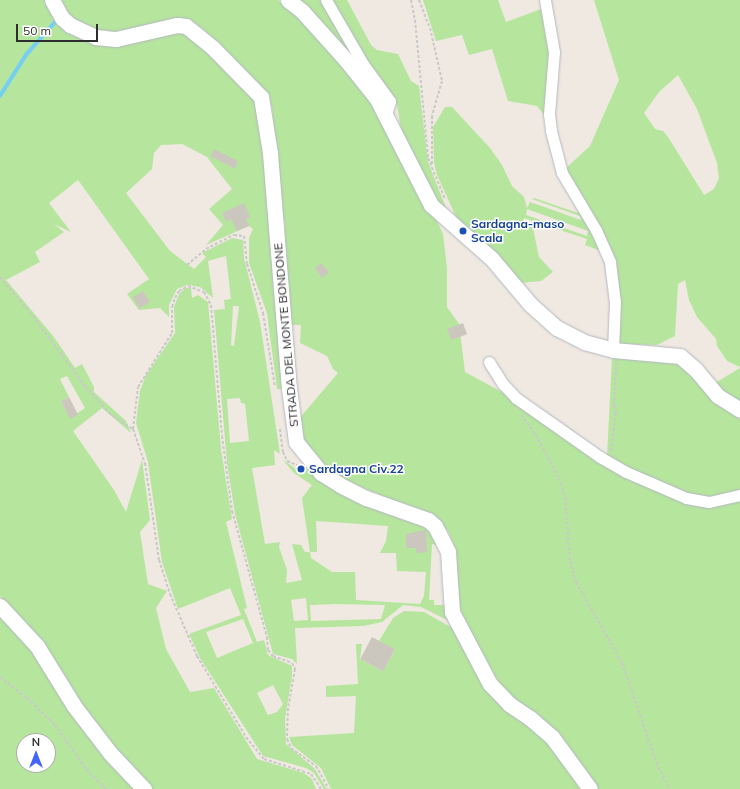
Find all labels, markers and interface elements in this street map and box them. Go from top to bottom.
scale bar [18,16,100,42]
text: 50 m [23,23,51,38]
place label: Sardagna-maso Scala [471,217,564,245]
marker: Sardagna-maso Scala [458,226,468,236]
street label: STRADA DEL MONTE BONDONE [271,242,301,428]
place label: Sardagna Civ.22 [309,462,404,476]
marker: Sardagna Civ.22 [296,464,306,474]
north arrow [16,733,56,773]
text: N [32,735,40,749]

